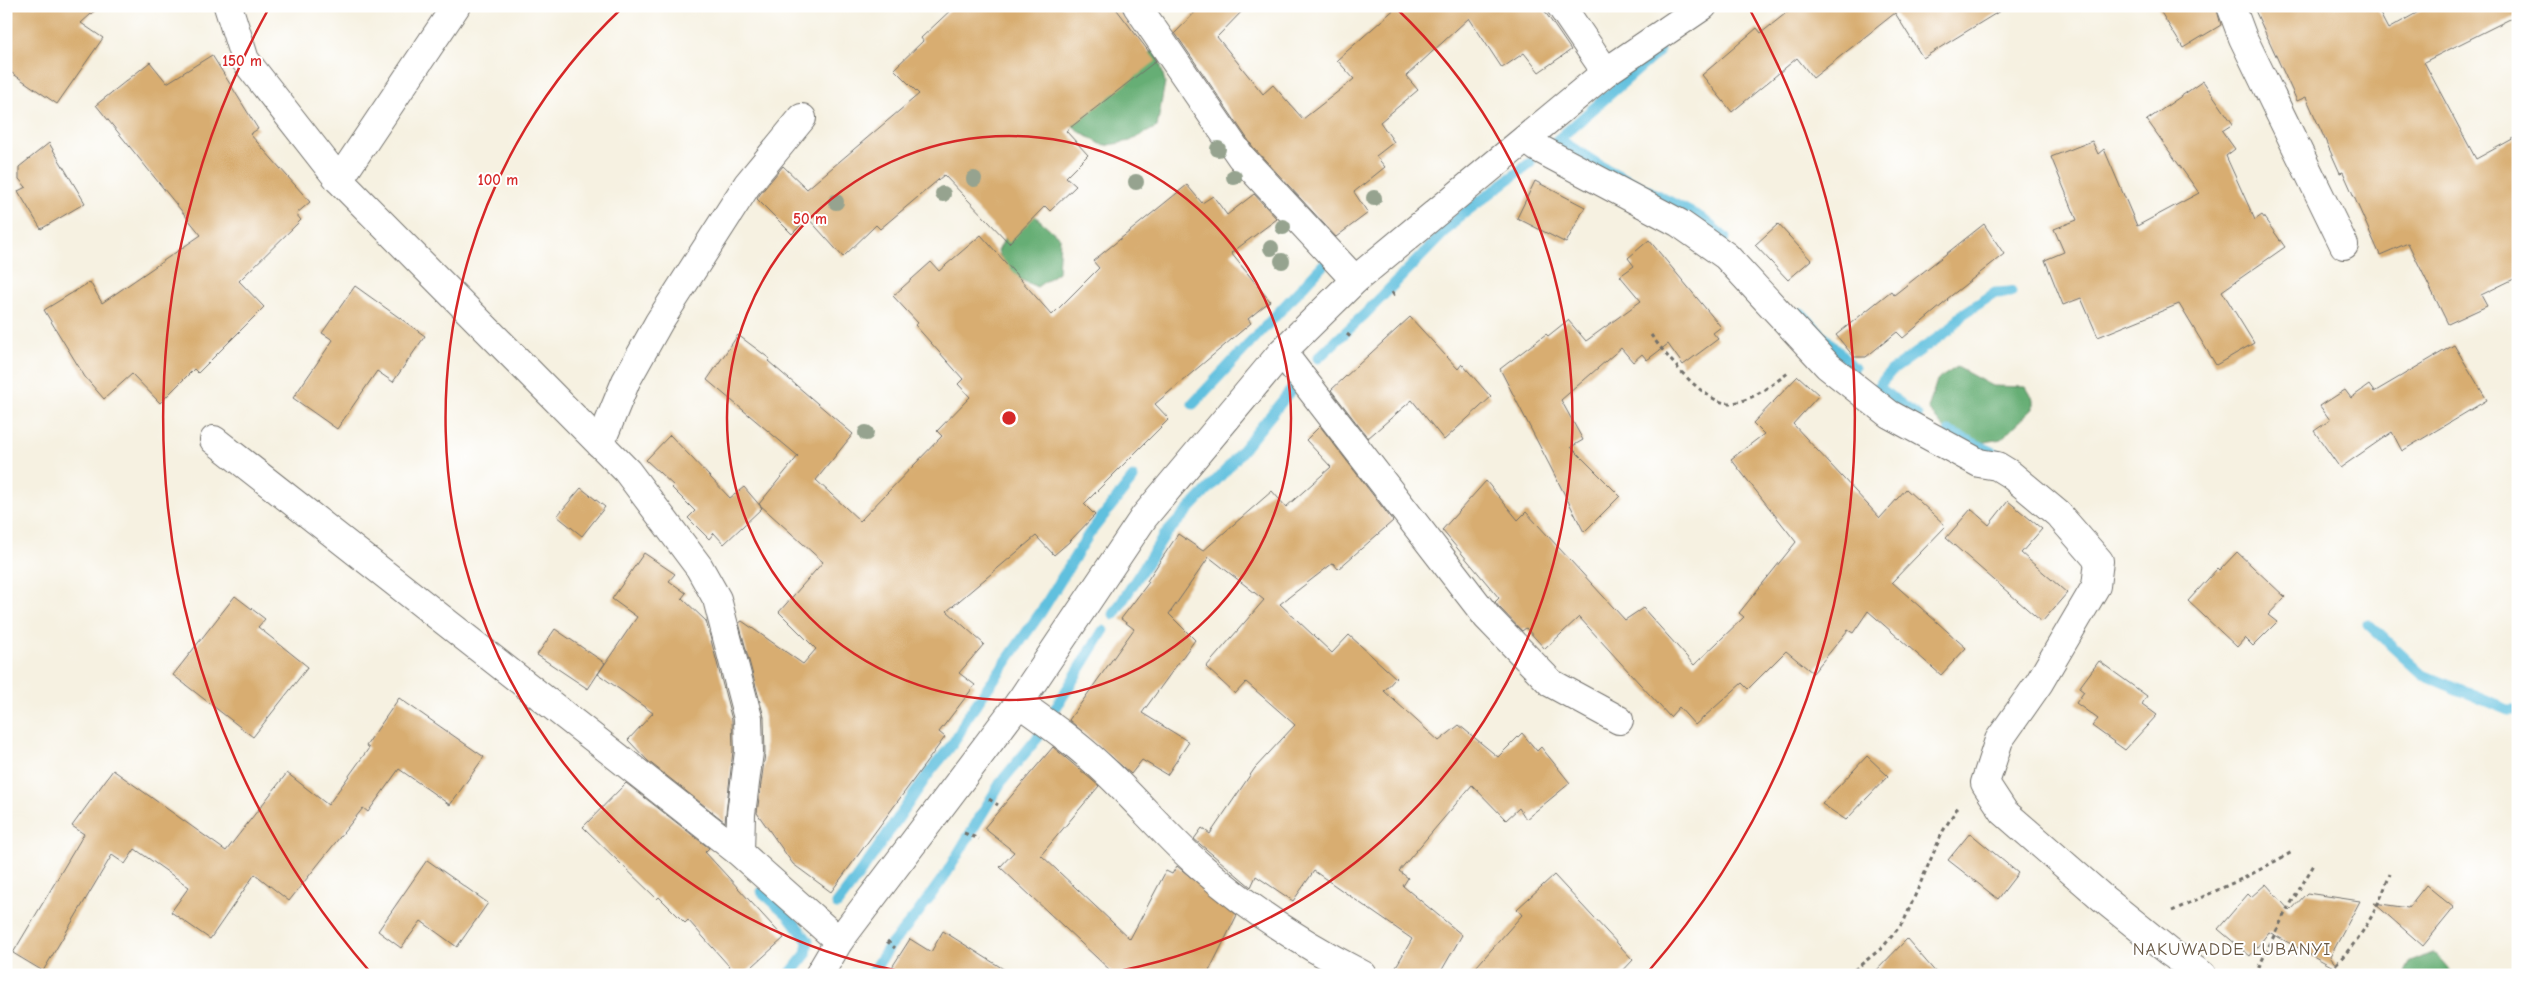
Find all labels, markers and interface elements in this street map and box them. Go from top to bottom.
text: 150 m [222,52,262,70]
text: 100 m [478,171,518,189]
text: 50 m [793,210,827,228]
centre of rings [1000,409,1018,427]
district label: NAKUWADDE LUBANYI [2133,939,2331,960]

